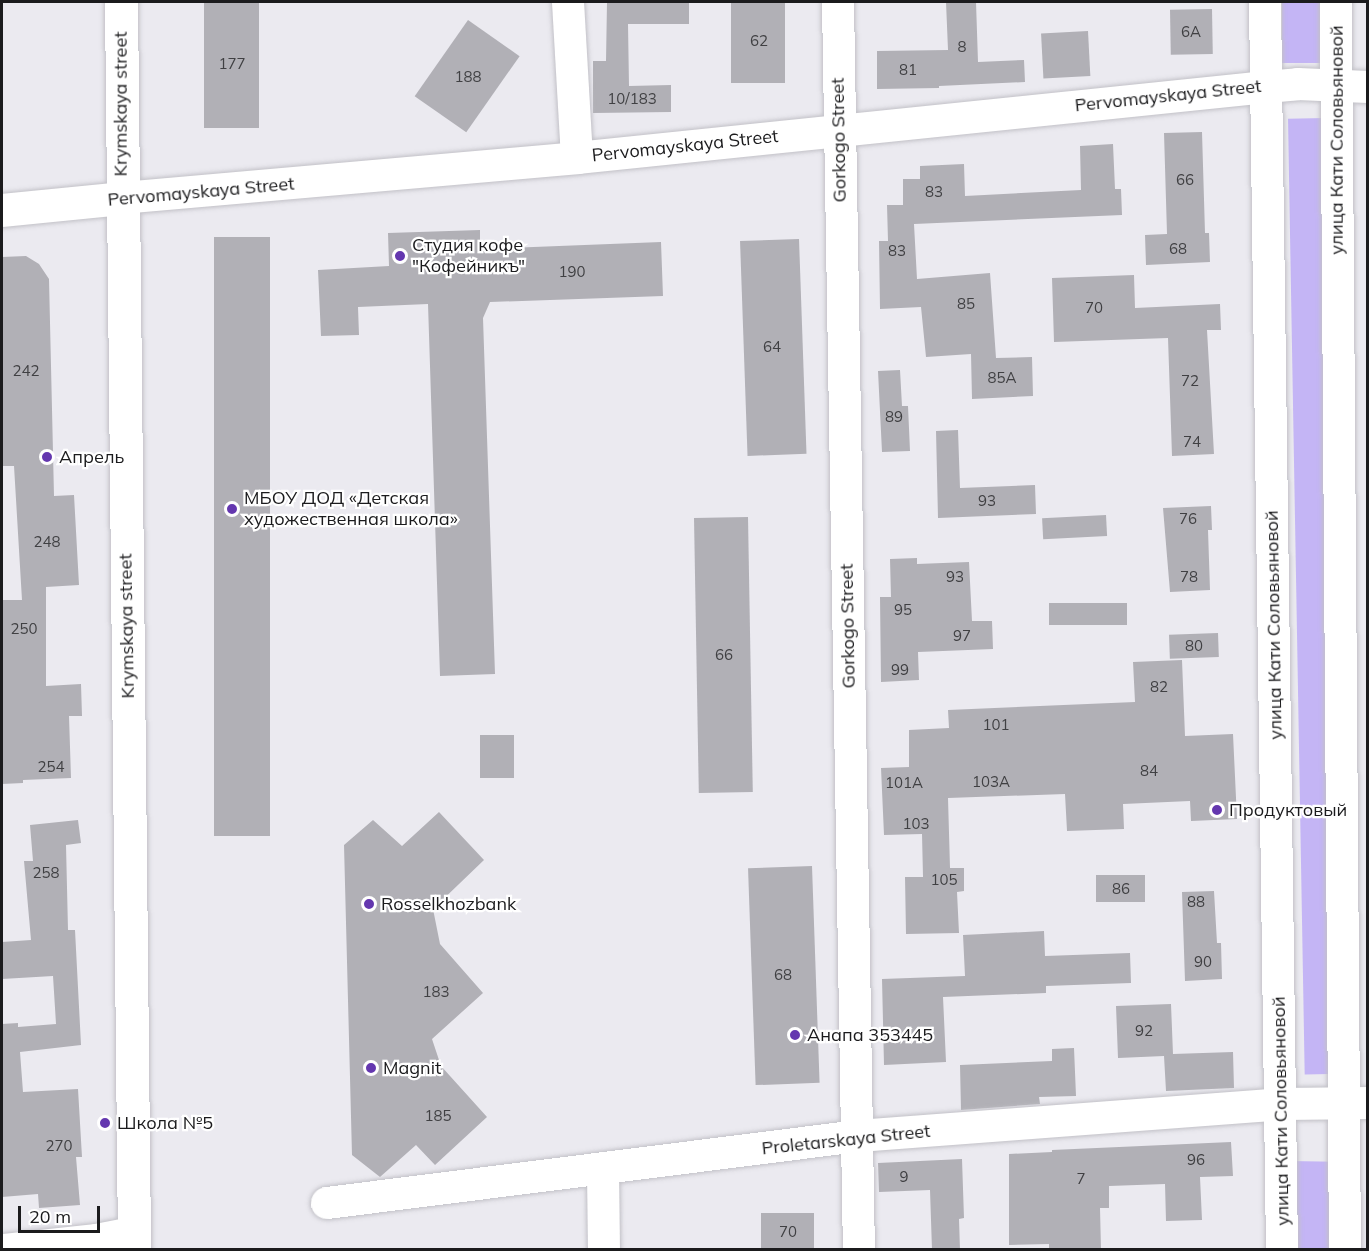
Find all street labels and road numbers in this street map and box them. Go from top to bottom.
street label: улица Кати Соловьяновой [1326,25,1348,255]
street label: Krymskaya street [110,32,132,176]
street label: Pervomayskaya Street [1074,75,1262,117]
street label: Gorkogo Street [827,77,851,203]
street label: Pervomayskaya Street [591,125,779,167]
street label: Pervomayskaya Street [107,173,295,211]
street label: улица Кати Соловьяновой [1261,510,1287,740]
street label: Krymskaya street [115,553,139,699]
street label: Gorkogo Street [836,563,860,689]
street label: улица Кати Соловьяновой [1268,996,1294,1226]
street label: Proletarskaya Street [761,1120,931,1160]

